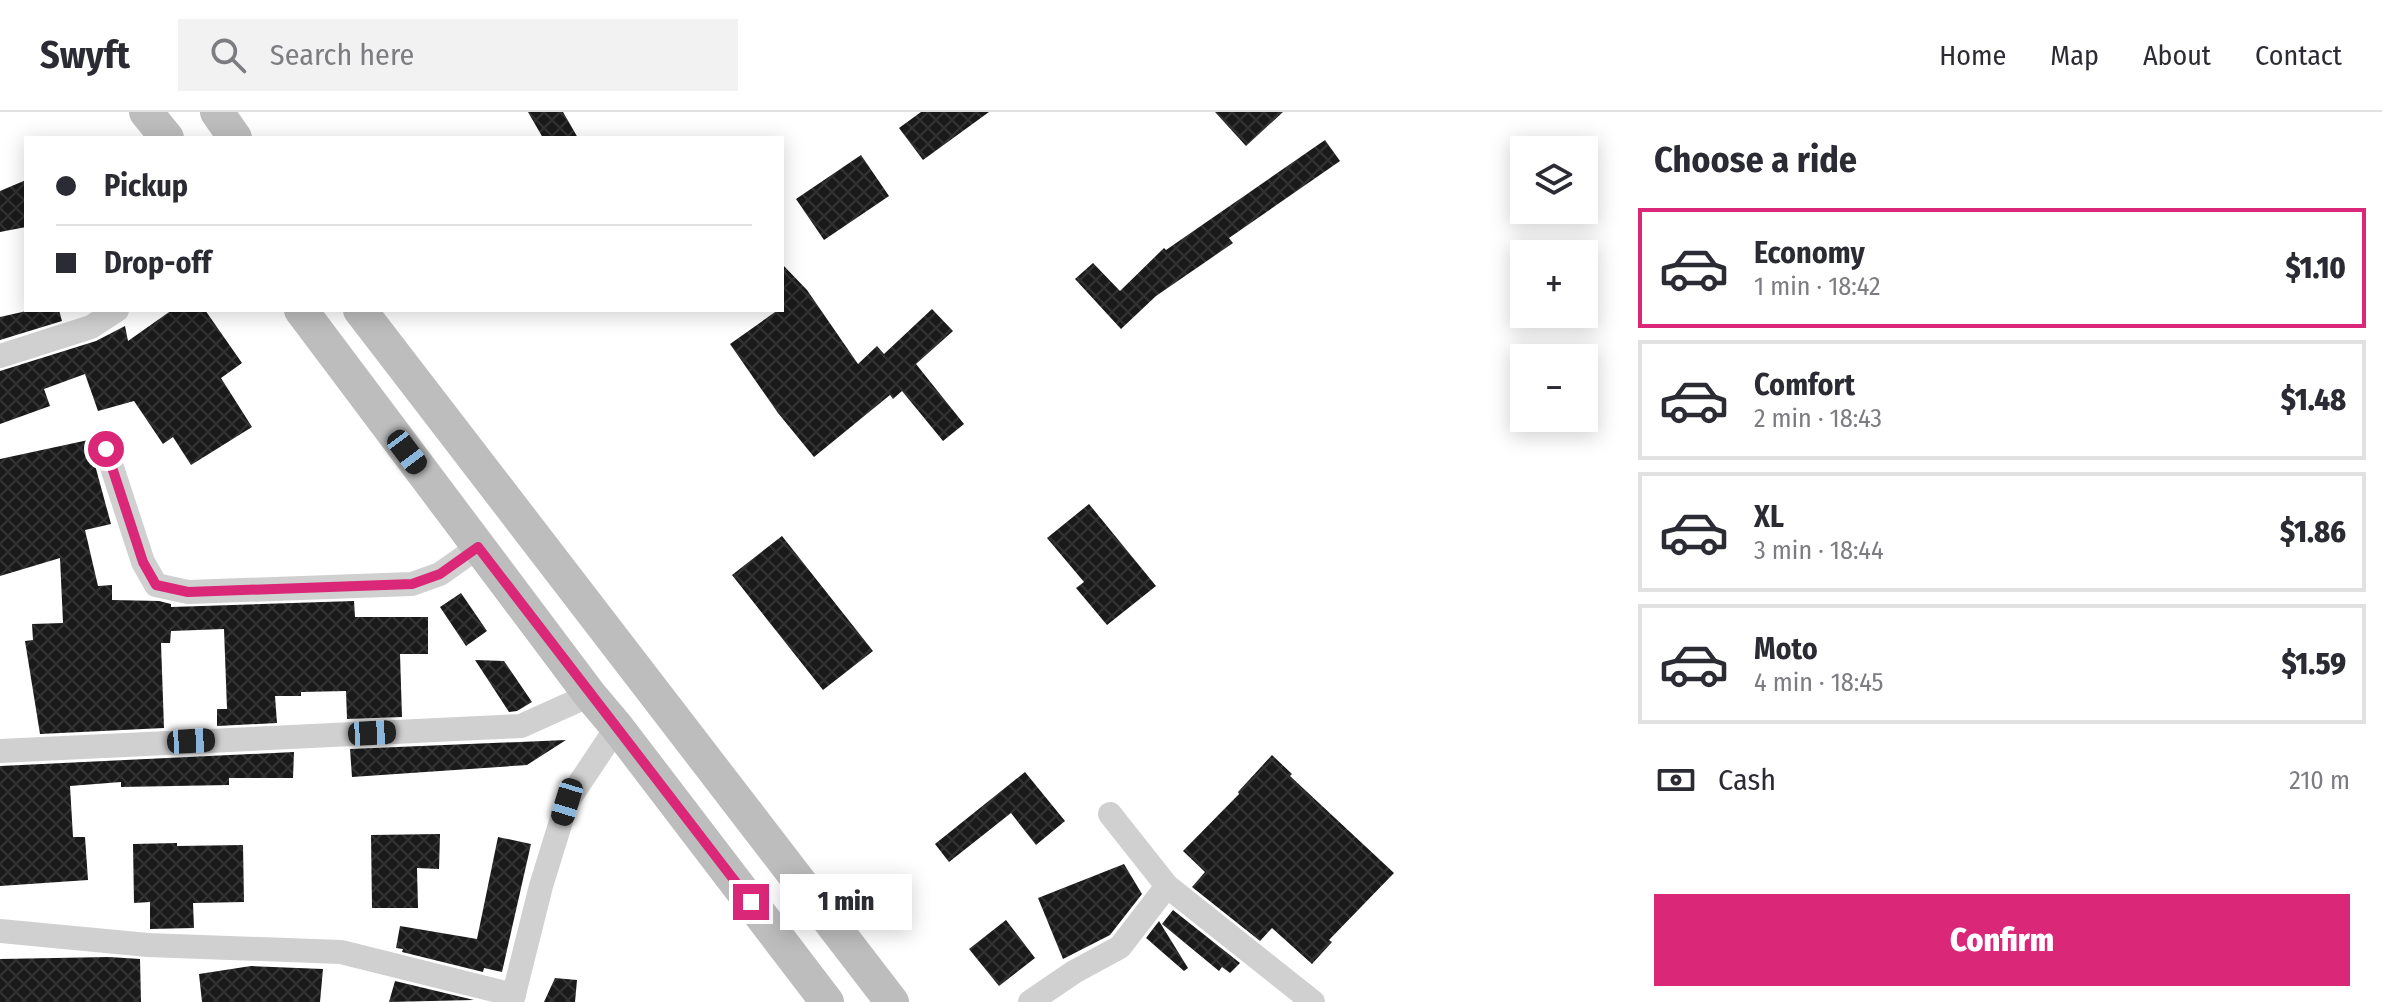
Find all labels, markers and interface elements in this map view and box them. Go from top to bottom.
search box [178,19,738,91]
text: Swyft [40,32,130,78]
icon: search [206,33,250,77]
text: Search here [270,37,414,73]
text: Home [1939,39,2006,72]
text: Map [2050,39,2099,72]
text: About [2143,39,2211,72]
text: Contact [2255,39,2342,72]
map controls [1510,136,1598,432]
button: layers [1510,136,1598,224]
text: Choose a ride [1654,138,1857,182]
text: Pickup [104,168,188,204]
icon: car [1658,232,1730,304]
text: Economy [1754,235,1865,271]
button: + [1510,240,1598,328]
text: Drop-off [104,245,211,281]
text: $1.10 [2285,250,2346,286]
text: 1 min · 18:42 [1754,271,1880,302]
button: − [1510,344,1598,432]
icon: car [1658,364,1730,436]
text: Comfort [1754,367,1855,403]
text: $1.48 [2281,382,2346,418]
text: 2 min · 18:43 [1754,403,1882,434]
car [383,426,431,478]
route start [88,431,124,467]
icon: car [1658,496,1730,568]
text: XL [1754,499,1784,535]
text: $1.86 [2280,514,2346,550]
text: 3 min · 18:44 [1754,535,1884,566]
icon: car [1658,628,1730,700]
text: Moto [1754,631,1818,667]
text: $1.59 [2281,646,2346,682]
text: 4 min · 18:45 [1754,667,1883,698]
car [347,720,397,746]
car [166,728,216,754]
icon: cash [1654,758,1698,802]
text: Cash [1718,762,1776,798]
text: 210 m [2289,765,2350,796]
car [549,776,585,828]
callout: 1 min [779,874,911,930]
route end [733,884,769,920]
text: 1 min [818,886,874,917]
button: Confirm [1654,894,2350,986]

